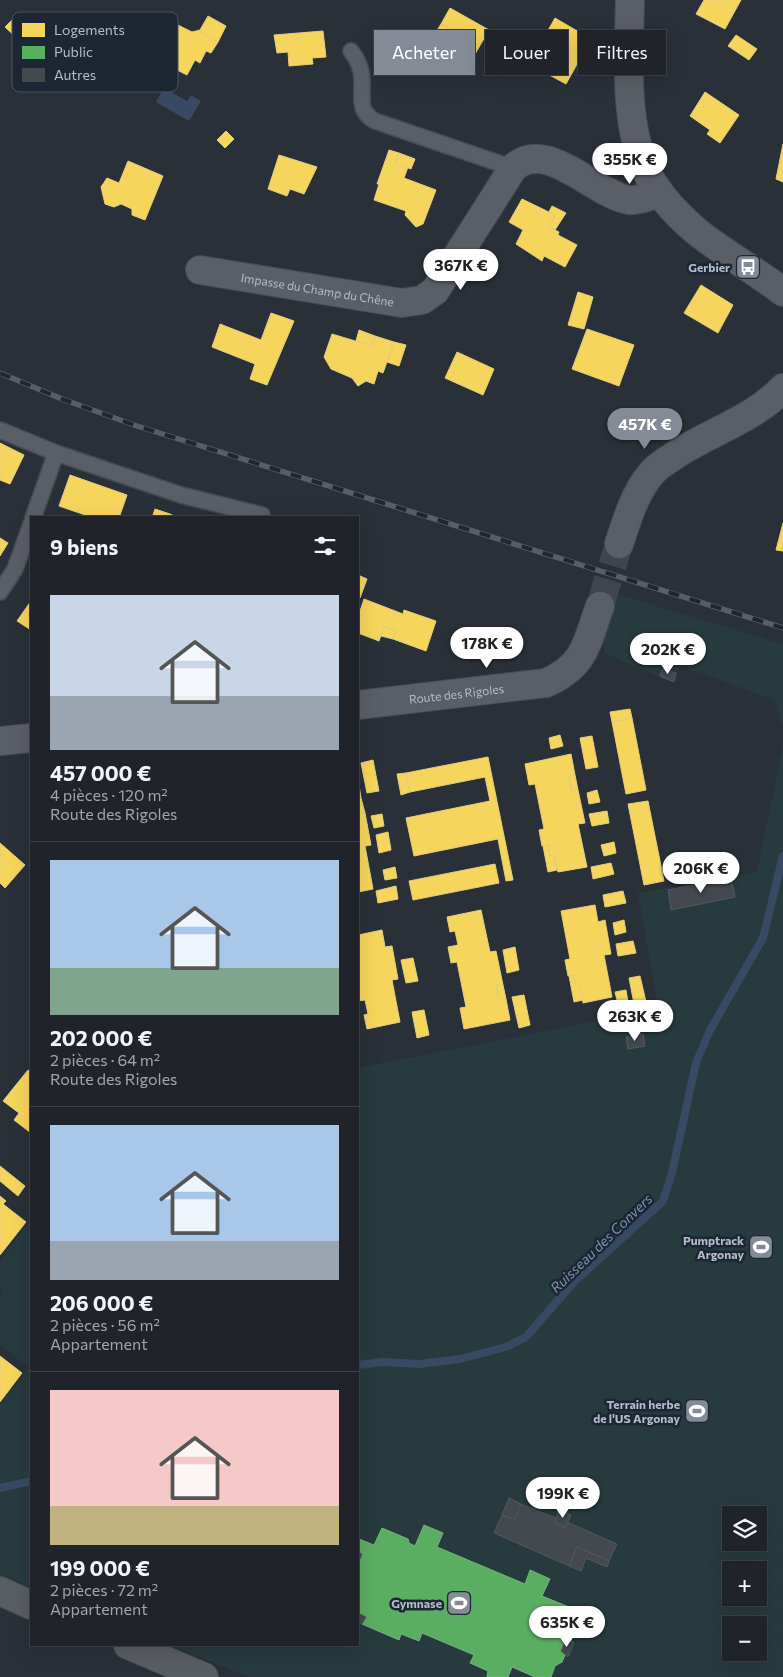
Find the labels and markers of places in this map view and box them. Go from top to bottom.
pin: 355K € [589,142,671,185]
pin: 367K € [420,248,502,291]
bus stop icon: Gerbier [735,254,761,280]
place label: Gerbier [688,260,730,274]
pin: 457K € [604,408,686,450]
pin: 178K € [446,626,528,669]
pin: 202K € [627,632,709,675]
pin: 206K € [660,852,742,894]
pin: 263K € [594,1000,676,1042]
place label: Pumptrack Argonay [683,1233,744,1261]
sports icon: Pumptrack Argonay [748,1234,774,1260]
place label: Terrain herbe de l'US Argonay [593,1397,680,1425]
sports icon: Terrain herbe de l'US Argonay [684,1398,710,1424]
pin: 199K € [522,1476,604,1519]
sports icon: Gymnase [446,1590,472,1616]
place label: Gymnase [391,1596,442,1610]
pin: 635K € [526,1606,608,1648]

